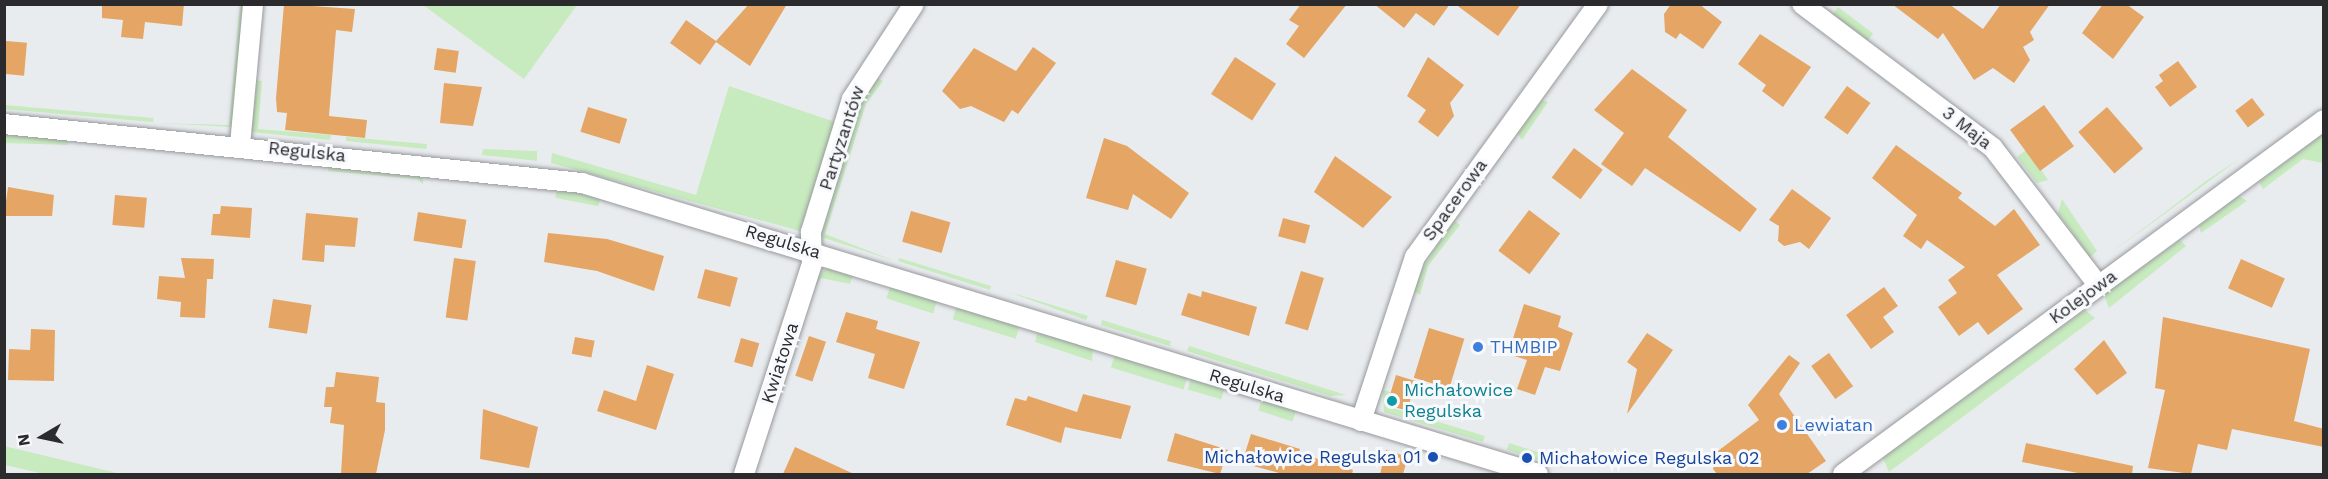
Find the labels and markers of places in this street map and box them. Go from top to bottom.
place label: THMBIP [1490,336,1558,358]
marker: THMBIP [1471,340,1485,354]
place label: Michałowice Regulska [1404,380,1513,422]
marker: Michałowice Regulska [1385,394,1399,408]
place label: Lewiatan [1794,414,1873,436]
marker: Lewiatan [1775,418,1789,432]
place label: Michałowice Regulska 01 [1203,446,1421,468]
place label: Michałowice Regulska 02 [1539,447,1760,469]
marker: Michałowice Regulska 01 [1426,450,1440,464]
marker: Michałowice Regulska 02 [1520,451,1534,465]

